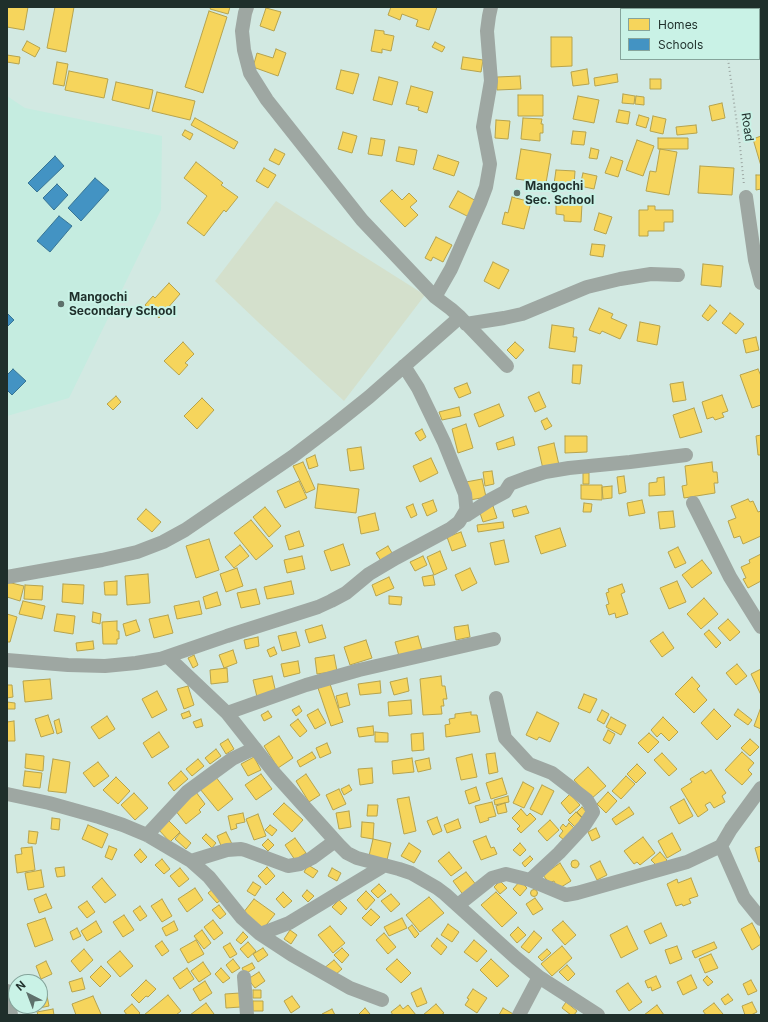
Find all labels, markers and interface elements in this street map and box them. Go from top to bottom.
legend [620,8,760,60]
text: Homes [658,17,698,32]
text: Schools [658,37,703,52]
street label: Road [738,112,756,142]
place label: Mangochi Sec. School [525,179,594,207]
marker: Mangochi Sec. School [512,188,522,198]
place label: Mangochi Secondary School [69,290,176,318]
marker: Mangochi Secondary School [56,299,66,309]
north arrow [8,974,48,1014]
text: N [13,978,28,994]

